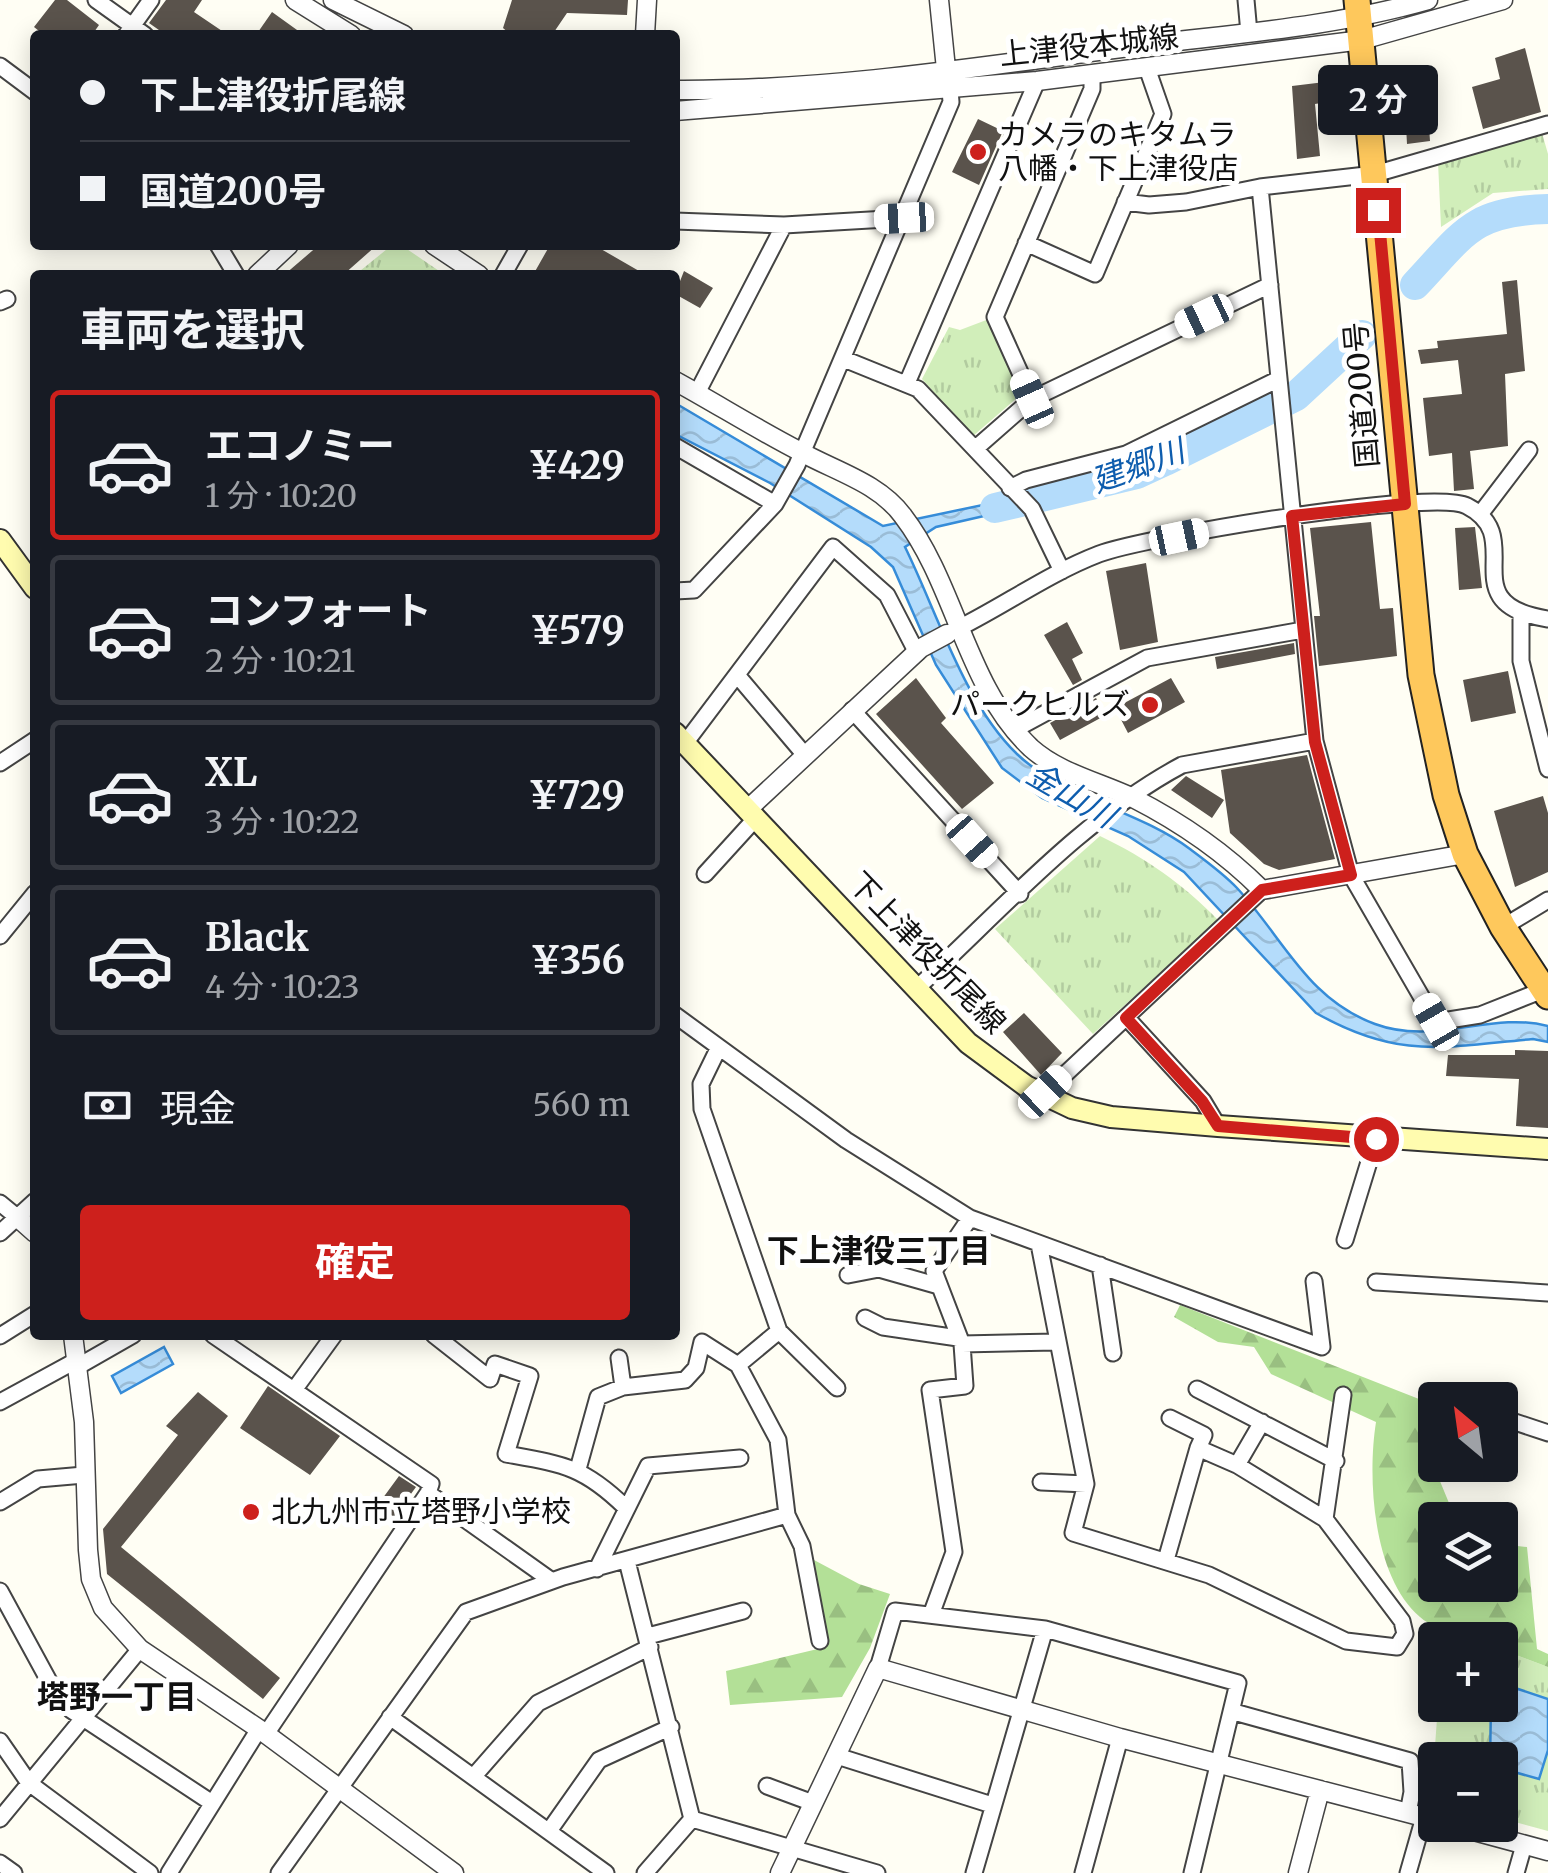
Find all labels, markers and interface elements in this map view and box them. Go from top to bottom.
street label: 上津役本城線 [997,17,1180,73]
callout: 2 分 [1318,65,1438,135]
text: 下上津役折尾線 [140,72,406,119]
text: 2 分 [1349,80,1407,120]
place label: カメラのキタムラ 八幡・下上津役店 [998,115,1238,187]
marker: カメラのキタムラ 八幡・下上津役店 [967,141,989,163]
text: 国道200号 [140,168,326,215]
route end [1356,188,1401,233]
car [873,201,935,235]
car [1170,290,1238,342]
text: 車両を選択 [80,302,305,358]
street label: 国道200号 [1336,321,1386,470]
car [1006,365,1058,433]
icon: car [85,420,175,510]
text: エコノミー [205,422,395,469]
water label: 建郷川 [1086,430,1193,501]
text: ¥429 [529,442,625,489]
text: 1 分 · 10:20 [205,476,357,516]
car [1147,516,1211,558]
icon: car [85,585,175,675]
text: コンフォート [205,587,432,634]
text: ¥579 [530,607,625,654]
text: 2 分 · 10:21 [205,641,355,681]
place label: パークヒルズ [950,685,1130,723]
marker: パークヒルズ [1139,694,1161,716]
text: XL [205,749,257,796]
icon: car [85,750,175,840]
water label: 金山川 [1019,754,1125,838]
text: ¥729 [528,772,625,819]
text: 3 分 · 10:22 [205,802,360,842]
car [941,809,1003,873]
street label: 下上津役折尾線 [841,864,1014,1041]
text: Black [205,914,309,961]
icon: car [85,915,175,1005]
text: ¥356 [530,937,625,984]
text: 4 分 · 10:23 [205,967,360,1007]
car [1408,989,1464,1055]
car [1013,1060,1077,1124]
icon: cash [80,1078,135,1133]
text: 現金 [160,1085,236,1132]
text: 560 m [533,1085,630,1125]
route start [1354,1117,1399,1162]
button: 確定 [80,1205,630,1320]
district label: 下上津役三丁目 [767,1231,991,1271]
north arrow [1418,1382,1518,1482]
map controls [1418,1382,1518,1842]
place label: 北九州市立塔野小学校 [271,1492,571,1530]
marker: 北九州市立塔野小学校 [240,1501,262,1523]
button: layers [1418,1502,1518,1602]
button: + [1418,1622,1518,1722]
district label: 塔野一丁目 [37,1677,197,1717]
button: − [1418,1742,1518,1842]

